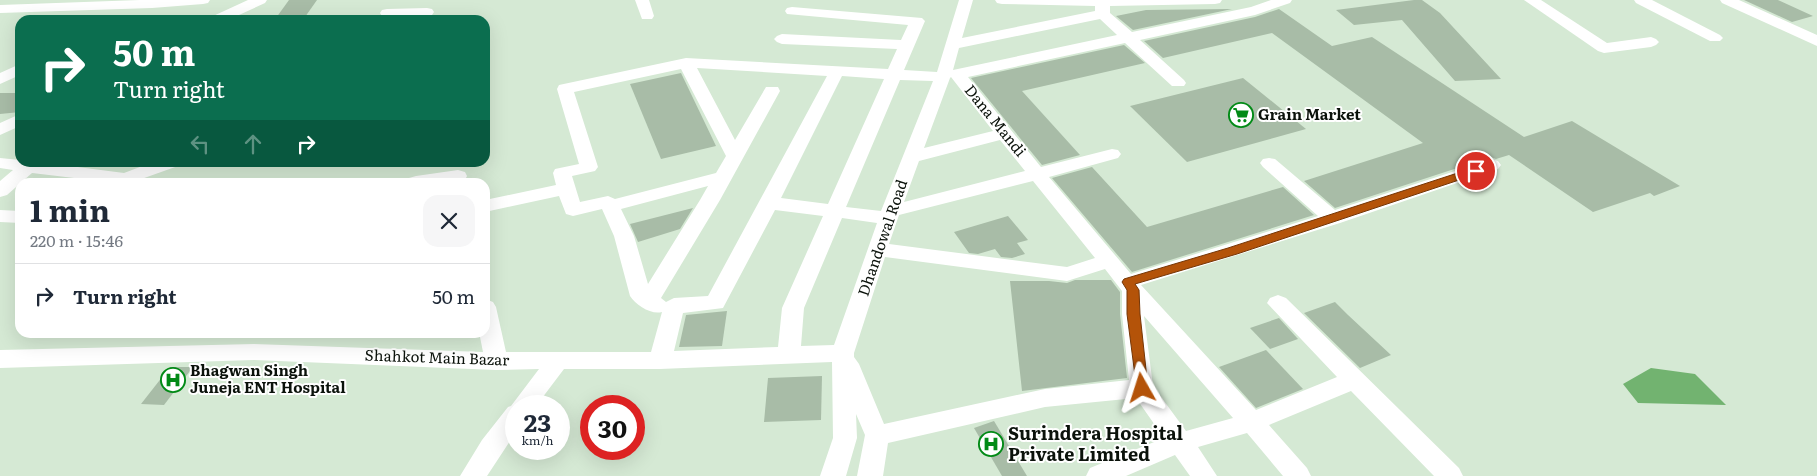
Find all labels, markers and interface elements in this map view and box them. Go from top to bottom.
text: 50 m [113,25,196,77]
icon: right [30,35,95,100]
text: Turn right [113,72,225,105]
street label: Dana Mandi [960,79,1033,161]
supermarket icon: Grain Market [1228,102,1254,128]
place label: Grain Market [1258,102,1361,125]
icon: left [186,130,214,158]
icon: ahead [239,130,267,158]
icon: right [292,130,320,158]
pin [1455,150,1497,192]
icon: arrive [1462,157,1490,185]
street label: Dhandowal Road [851,176,912,299]
text: 1 min [30,187,110,231]
button: close [423,195,475,247]
text: 220 m · 15:46 [30,228,123,252]
icon: right [30,282,58,310]
text: Turn right [73,282,177,310]
text: 50 m [432,282,475,310]
street label: Shahkot Main Bazar [364,342,510,371]
place label: Bhagwan Singh Juneja ENT Hospital [190,358,346,398]
position arrow [1115,361,1167,413]
hospital icon: Bhagwan Singh Juneja ENT Hospital [160,367,186,393]
speed limit sign: 30 [580,395,645,460]
text: 23 [524,403,551,440]
place label: Surindera Hospital Private Limited [1008,419,1184,467]
text: km/h [522,431,553,449]
hospital icon: Surindera Hospital Private Limited [978,431,1004,457]

